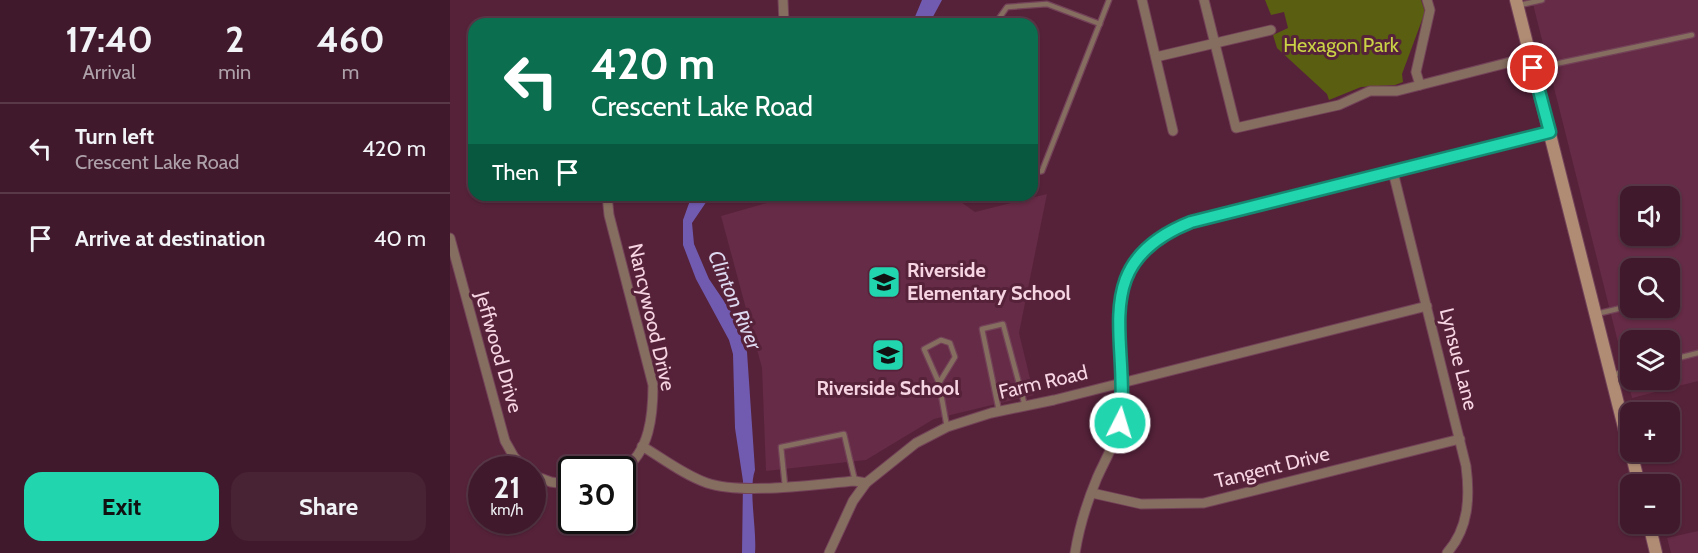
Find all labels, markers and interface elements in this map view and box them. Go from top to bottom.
text: 17:40 [65,17,153,61]
text: 2 [225,17,244,61]
text: 460 [317,17,385,61]
park label: Hexagon Park [1283,33,1399,57]
text: 420 m [591,38,715,90]
icon: left [492,42,570,120]
pin [1507,42,1558,93]
icon: arrive [1516,51,1549,84]
text: Arrival [82,60,136,84]
text: min [218,60,251,84]
text: m [342,60,359,84]
text: Crescent Lake Road [591,90,813,123]
text: Turn left [75,123,154,150]
icon: left [24,132,57,165]
text: 420 m [362,135,426,162]
text: Crescent Lake Road [75,150,239,174]
icon: arrive [551,156,584,189]
text: Then [492,159,539,186]
map controls [1620,186,1680,534]
button: sound [1620,186,1680,246]
icon: arrive [24,222,57,255]
text: Arrive at destination [75,225,265,252]
text: 40 m [374,225,426,252]
street label: Nancywood Drive [623,241,681,393]
water label: Clinton River [703,247,768,355]
place label: Riverside Elementary School [907,258,1071,305]
button: search [1620,258,1680,318]
school or university icon: Riverside Elementary School [866,264,902,300]
street label: Jeffwood Drive [470,288,528,415]
street label: Lynsue Lane [1435,305,1483,413]
button: layers [1620,330,1680,390]
school or university icon: Riverside School [870,337,906,373]
street label: Farm Road [996,360,1090,404]
place label: Riverside School [816,376,960,400]
position arrow [1088,391,1152,455]
button: + [1620,402,1680,462]
street label: Tangent Drive [1212,441,1332,493]
speed limit sign: 30 [558,456,636,534]
text: 21 [494,469,520,506]
button: Exit [24,472,219,541]
button: Share [231,472,426,541]
button: − [1620,474,1680,534]
text: km/h [491,501,523,519]

